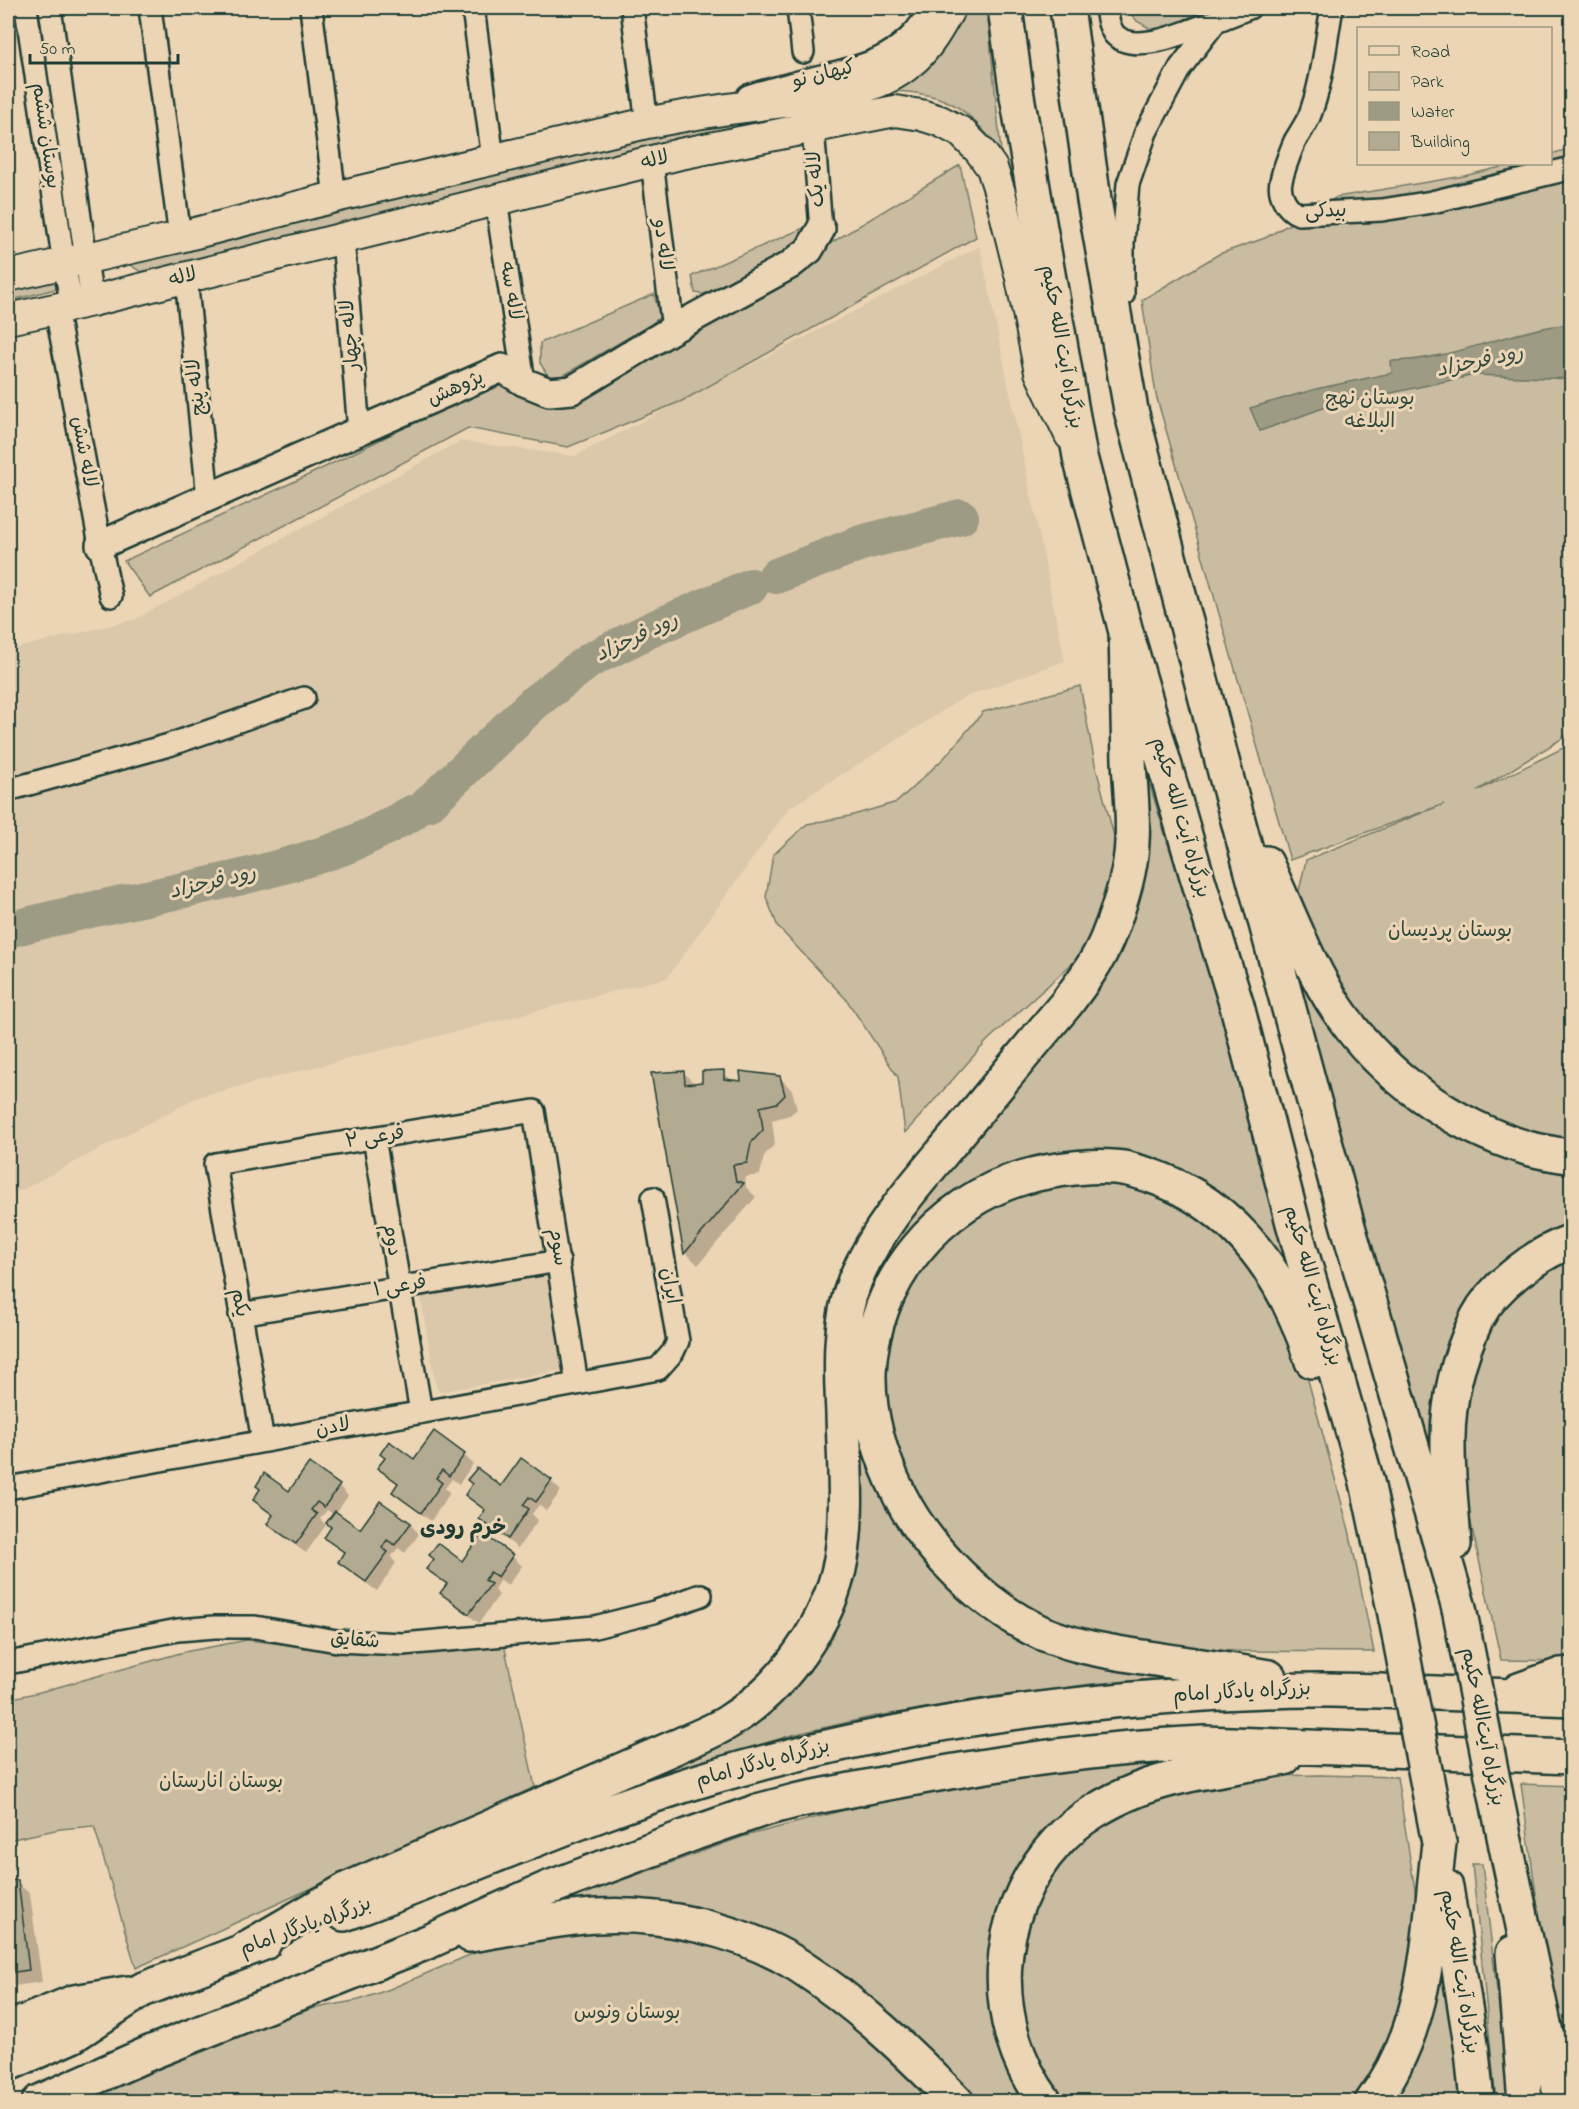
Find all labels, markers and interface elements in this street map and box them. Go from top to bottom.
scale bar [30,27,178,65]
legend [1357,27,1552,165]
text: 50 m [39,37,76,63]
text: Road [1411,40,1450,66]
street label: کیهان نو [787,53,859,97]
text: Park [1411,70,1444,96]
street label: بوستان ششم [23,81,67,191]
text: Water [1411,100,1455,126]
text: Building [1410,130,1470,157]
street label: لاله [638,144,672,178]
street label: لاله یک [801,150,833,208]
street label: بیدکی [1305,197,1347,227]
street label: لاله دو [644,215,680,273]
street label: لاله سه [491,259,529,323]
street label: لاله [166,261,200,295]
street label: بزرگراه آیت الله حکیم [1032,263,1090,431]
street label: لاله چهار [333,298,369,374]
water label: رود فرحزاد [1434,338,1526,386]
street label: لاله پنج [180,357,214,417]
street label: پژوهش [423,364,489,414]
park label: بوستان نهج البلاغه [1325,385,1415,437]
street label: لاله شش [63,414,103,490]
water label: رود فرحزاد [591,606,683,670]
street label: بزرگراه آیت الله حکیم [1143,734,1217,902]
water label: رود فرحزاد [167,859,259,907]
park label: بوستان پردیسان [1388,917,1512,946]
street label: فرعی ۲ [343,1119,407,1157]
street label: بزرگراه آیت الله حکیم [1275,1202,1349,1370]
street label: دوم [374,1221,408,1259]
street label: سوم [540,1226,574,1268]
street label: ایران [652,1265,686,1307]
street label: فرعی ۱ [371,1268,429,1306]
street label: یکم [222,1287,256,1319]
street label: لادن [313,1411,353,1445]
district label: خرم رودی [420,1514,506,1544]
street label: شقایق [329,1624,381,1658]
street label: بزرگراه آیت‌الله حکیم [1452,1645,1512,1809]
street label: بزرگراه یادگار امام [1172,1675,1312,1711]
street label: بزرگراه یادگار امام [693,1732,833,1796]
park label: بوستان انارستان [159,1768,283,1797]
street label: بزرگراه آیت الله حکیم [1432,1888,1486,2056]
street label: بزرگراه یادگار امام [236,1890,376,1964]
park label: بوستان ونوس [574,1999,680,2028]

